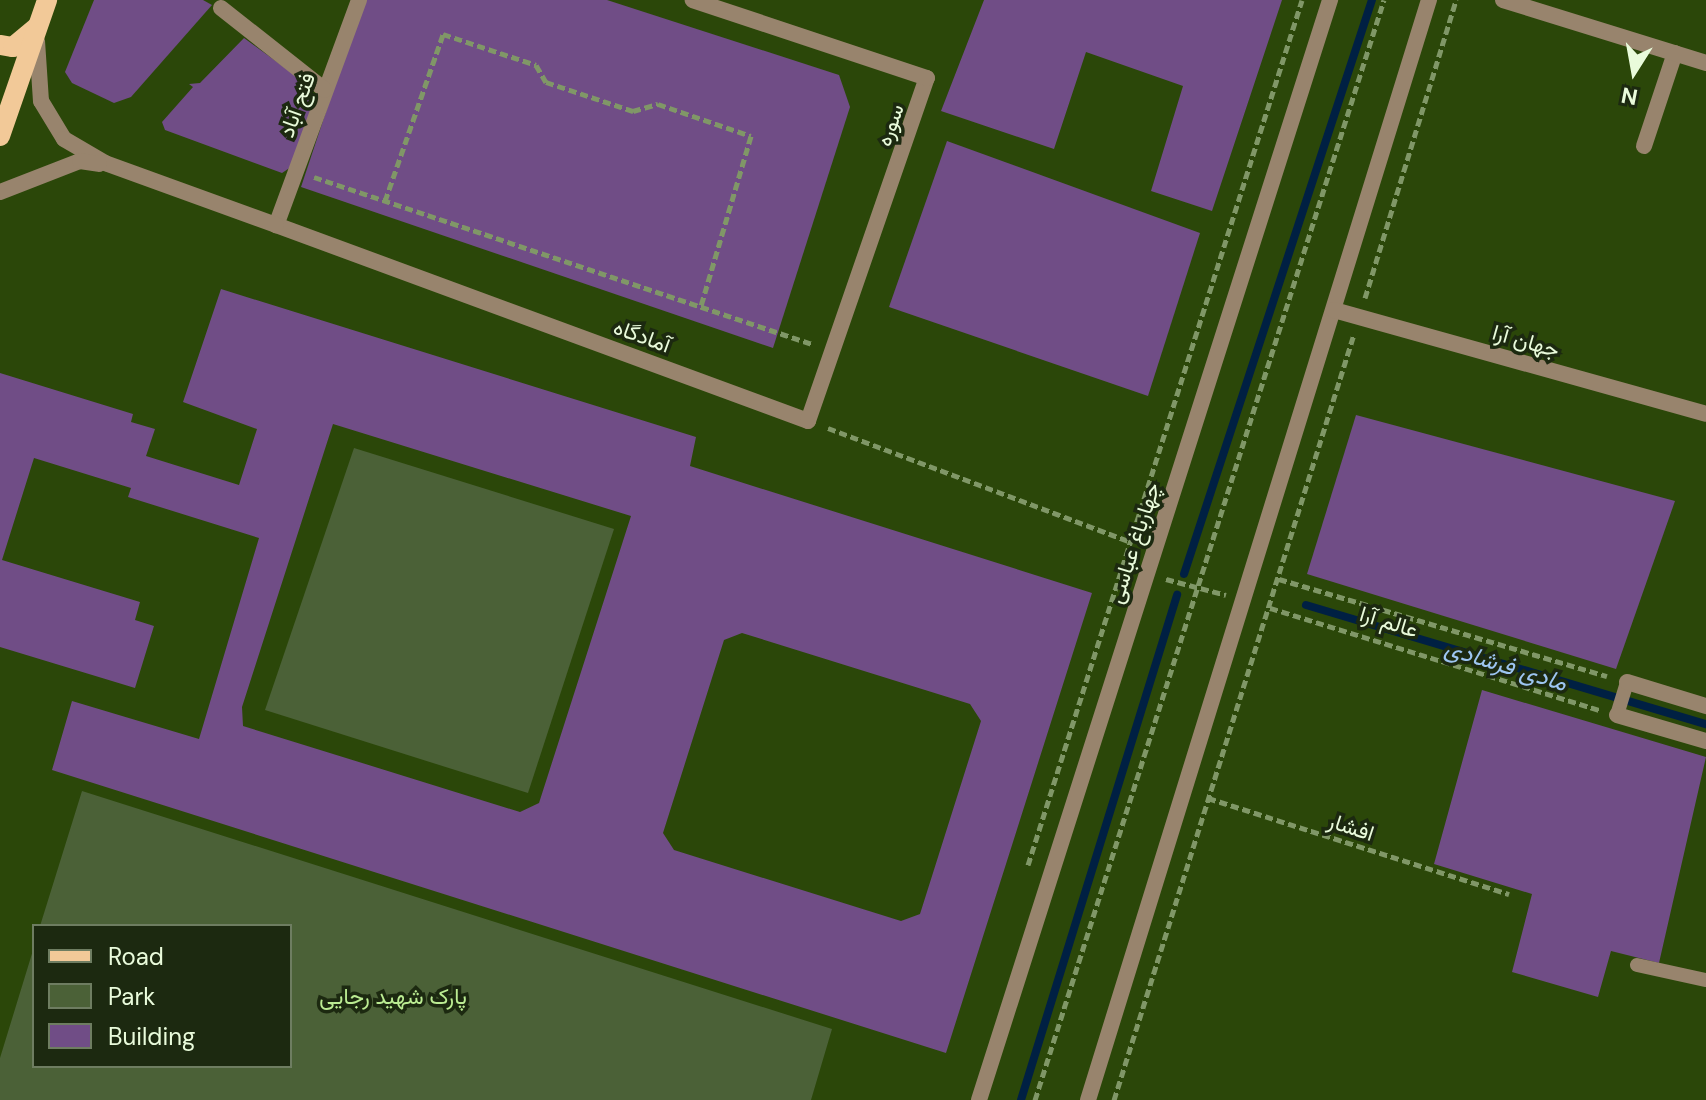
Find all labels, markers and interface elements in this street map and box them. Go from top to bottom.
north arrow [1594,32,1674,112]
street label: فتح آباد [273,69,321,141]
text: N [1619,80,1640,112]
street label: سوره [870,100,910,150]
street label: آمادگاه [610,314,674,358]
street label: جهان آرا [1489,319,1563,363]
street label: چهارباغ عباسی [1102,479,1166,607]
street label: عالم آرا [1357,601,1421,643]
water label: مادی فرشادی [1441,633,1571,697]
street label: افشار [1325,807,1377,847]
legend [32,924,292,1068]
text: Road [108,941,164,972]
text: Park [108,981,155,1012]
park label: پارک شهید رجایی [319,984,467,1010]
text: Building [108,1021,195,1052]

